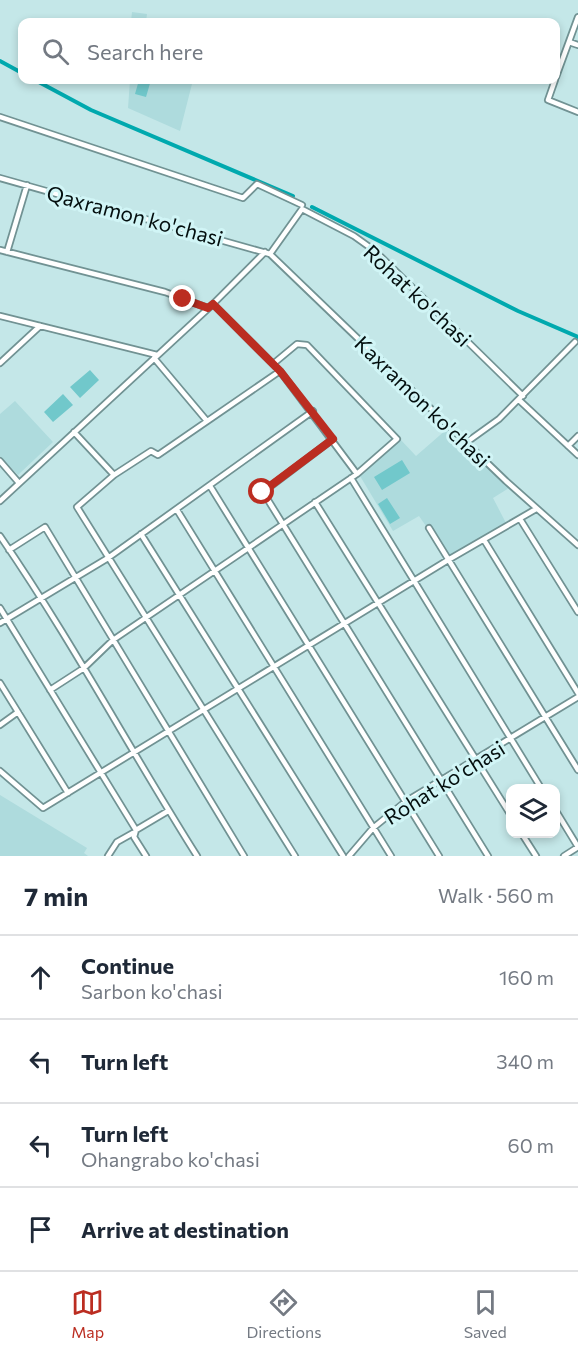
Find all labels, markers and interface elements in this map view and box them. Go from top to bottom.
search box [18,18,560,84]
icon: search [39,35,72,68]
text: Search here [87,38,203,65]
street label: Qaxramon ko'chasi [44,179,226,251]
street label: Rohat ko'chasi [359,239,477,351]
route end [169,285,195,311]
street label: Kaxramon ko'chasi [350,330,496,472]
route start [248,478,274,504]
street label: Rohat ko'chasi [379,735,509,829]
map controls [506,784,560,838]
button: layers [506,784,560,838]
text: 7 min [24,880,88,911]
text: Walk · 560 m [438,883,554,907]
text: Continue [81,952,174,979]
icon: ahead [24,961,57,994]
text: 160 m [499,965,554,989]
text: Sarbon ko'chasi [81,979,223,1003]
icon: left [24,1045,57,1078]
text: Turn left [81,1048,168,1075]
text: 340 m [496,1049,554,1073]
text: Turn left [81,1120,168,1147]
icon: left [24,1129,57,1162]
text: 60 m [508,1133,554,1157]
text: Ohangrabo ko'chasi [81,1147,260,1171]
icon: arrive [24,1213,57,1246]
text: Arrive at destination [81,1216,289,1243]
tab: Map [71,1286,104,1341]
tab: Directions [246,1286,321,1341]
tab: Saved [464,1286,507,1341]

